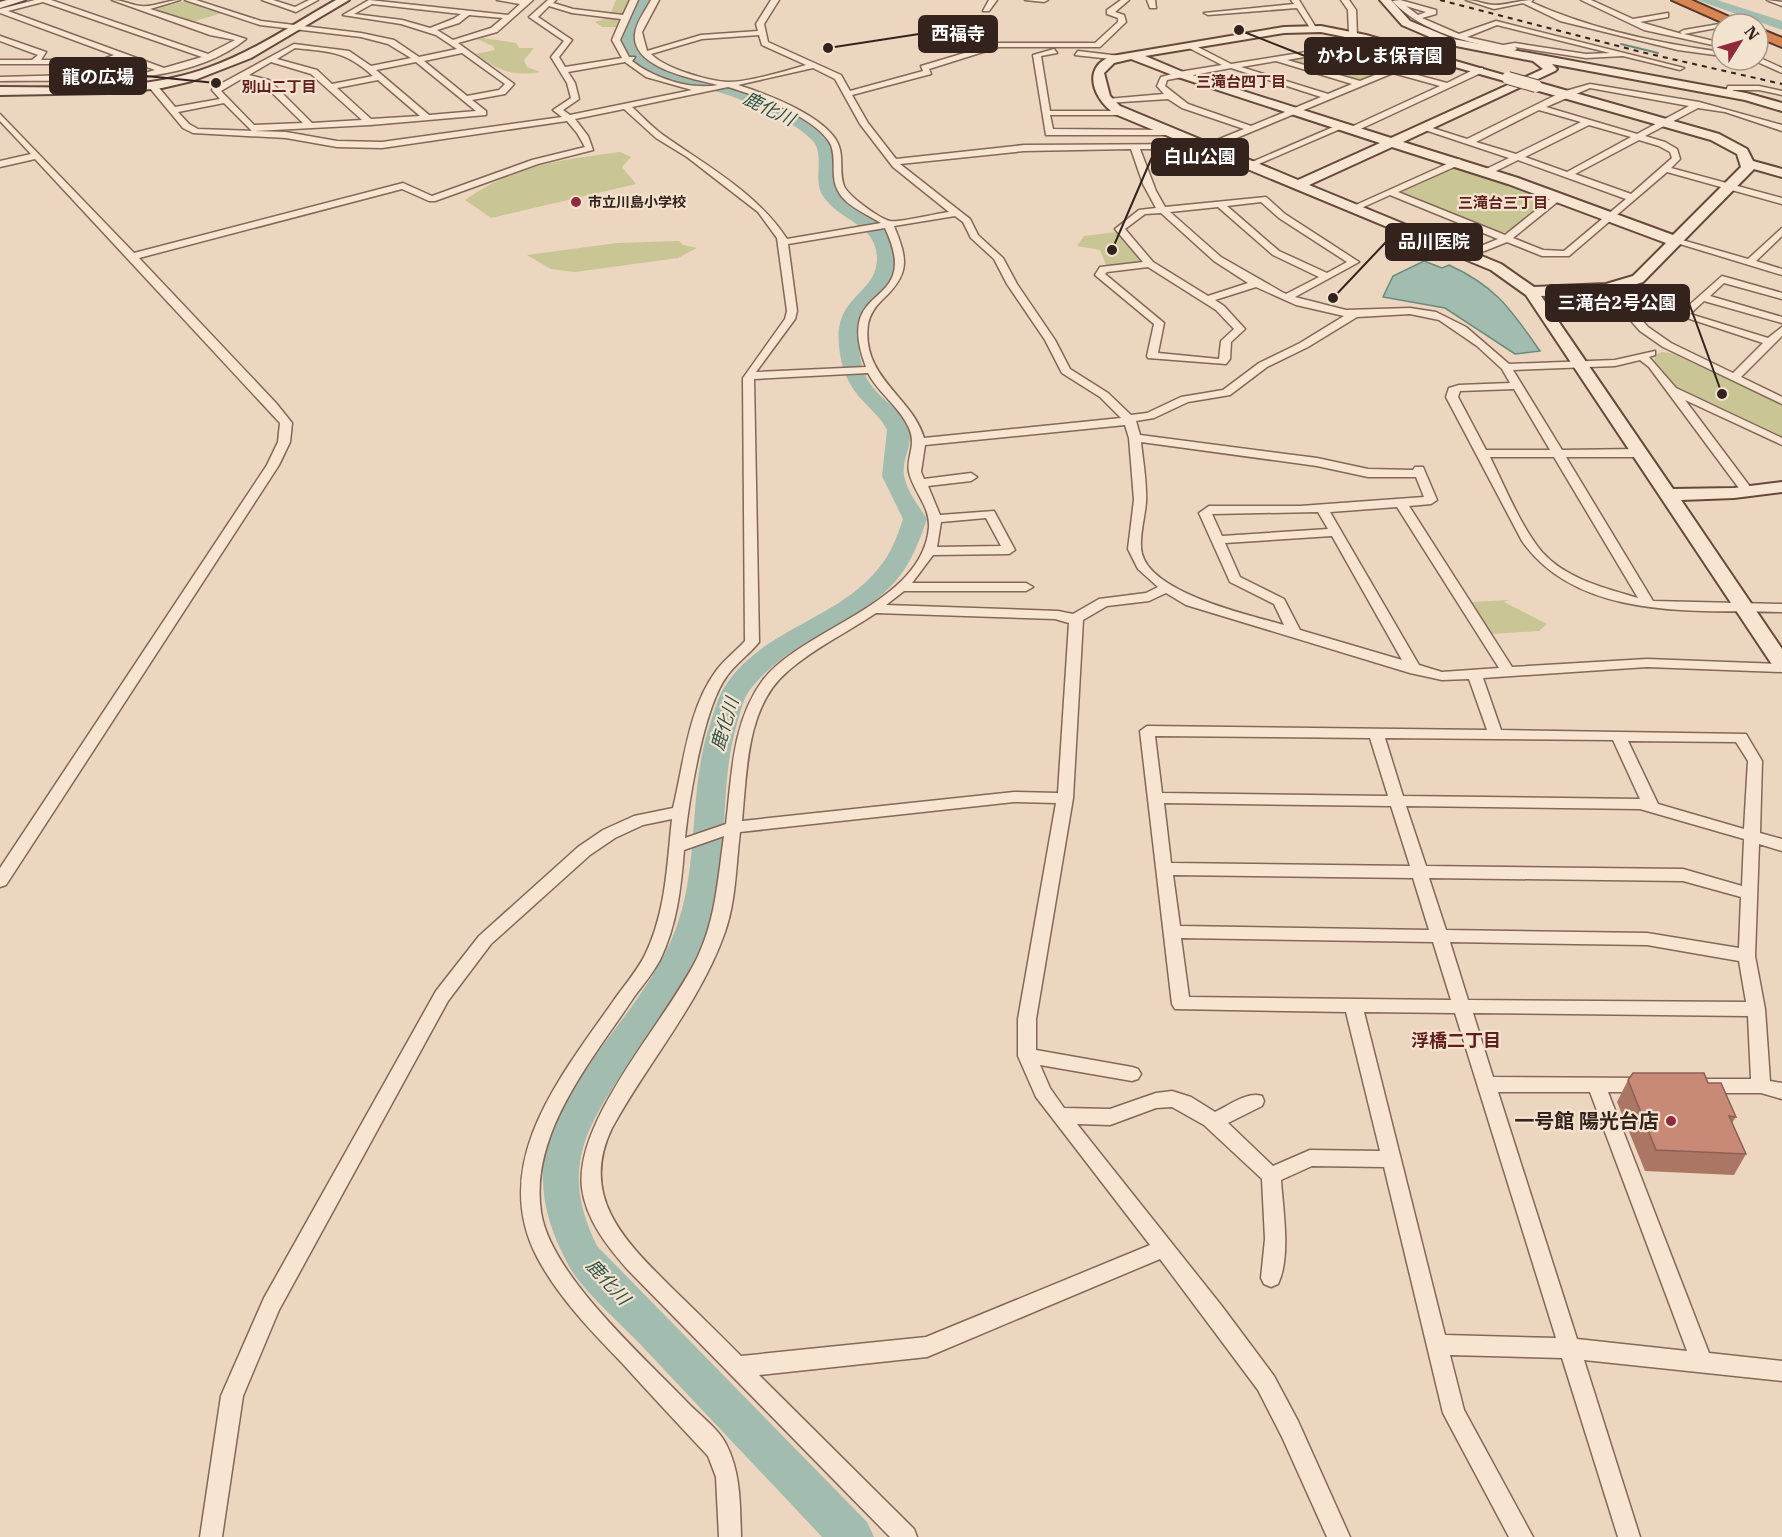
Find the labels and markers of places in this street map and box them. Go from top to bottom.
callout: 西福寺 [919,16,997,52]
callout: かわしま保育園 [1305,38,1455,74]
callout: 龍の広場 [50,58,146,94]
callout: 白山公園 [1152,139,1248,175]
place label: 市立川島小学校 [588,193,686,211]
marker: 市立川島小学校 [569,195,583,209]
callout: 品川医院 [1386,224,1482,260]
callout: 三滝台2号公園 [1546,285,1689,321]
place label: 一号館 陽光台店 [1514,1107,1659,1134]
marker: 一号館 陽光台店 [1664,1114,1678,1128]

